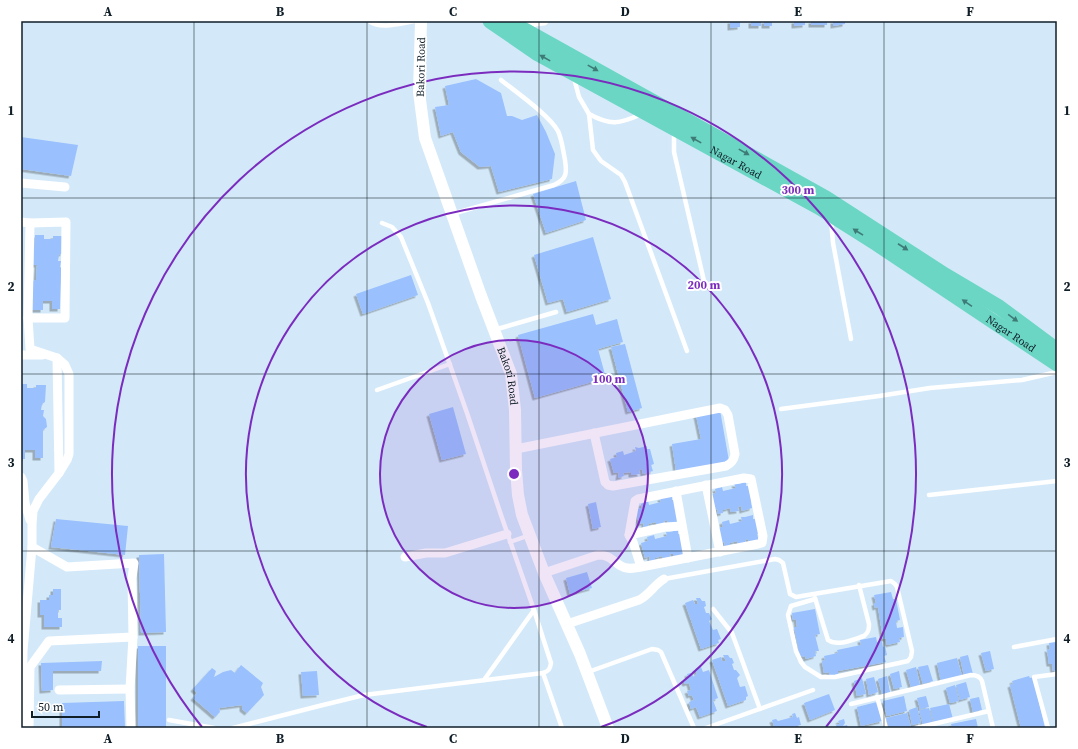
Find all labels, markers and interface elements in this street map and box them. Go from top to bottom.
text: A [104,3,113,20]
text: B [276,3,285,20]
text: C [449,3,457,20]
text: D [620,3,630,20]
text: E [794,3,802,20]
text: F [966,3,974,20]
street label: Bakori Road [413,36,429,97]
one-way arrow [539,54,551,61]
one-way arrow [588,65,599,72]
text: 1 [7,102,15,119]
text: 1 [1063,102,1071,119]
one-way arrow [690,137,702,144]
street label: Nagar Road [708,142,765,183]
one-way arrow [738,149,750,156]
text: 300 m [782,182,815,198]
one-way arrow [853,228,863,236]
one-way arrow [898,243,909,251]
text: 200 m [688,277,721,293]
text: 2 [7,278,15,295]
text: 2 [1063,278,1071,295]
one-way arrow [961,300,972,307]
street label: Nagar Road [983,311,1039,356]
one-way arrow [1007,313,1018,322]
street label: Bakori Road [494,345,522,407]
text: 100 m [593,371,626,387]
text: 3 [7,454,15,471]
text: 3 [1063,454,1071,471]
centre of rings [507,467,521,481]
text: 4 [7,630,15,647]
text: 4 [1063,630,1071,647]
scale bar [32,693,99,719]
text: 50 m [38,699,64,715]
text: A [104,730,113,747]
text: B [276,730,285,747]
text: C [449,730,457,747]
text: D [620,730,630,747]
text: E [794,730,802,747]
text: F [966,730,974,747]

